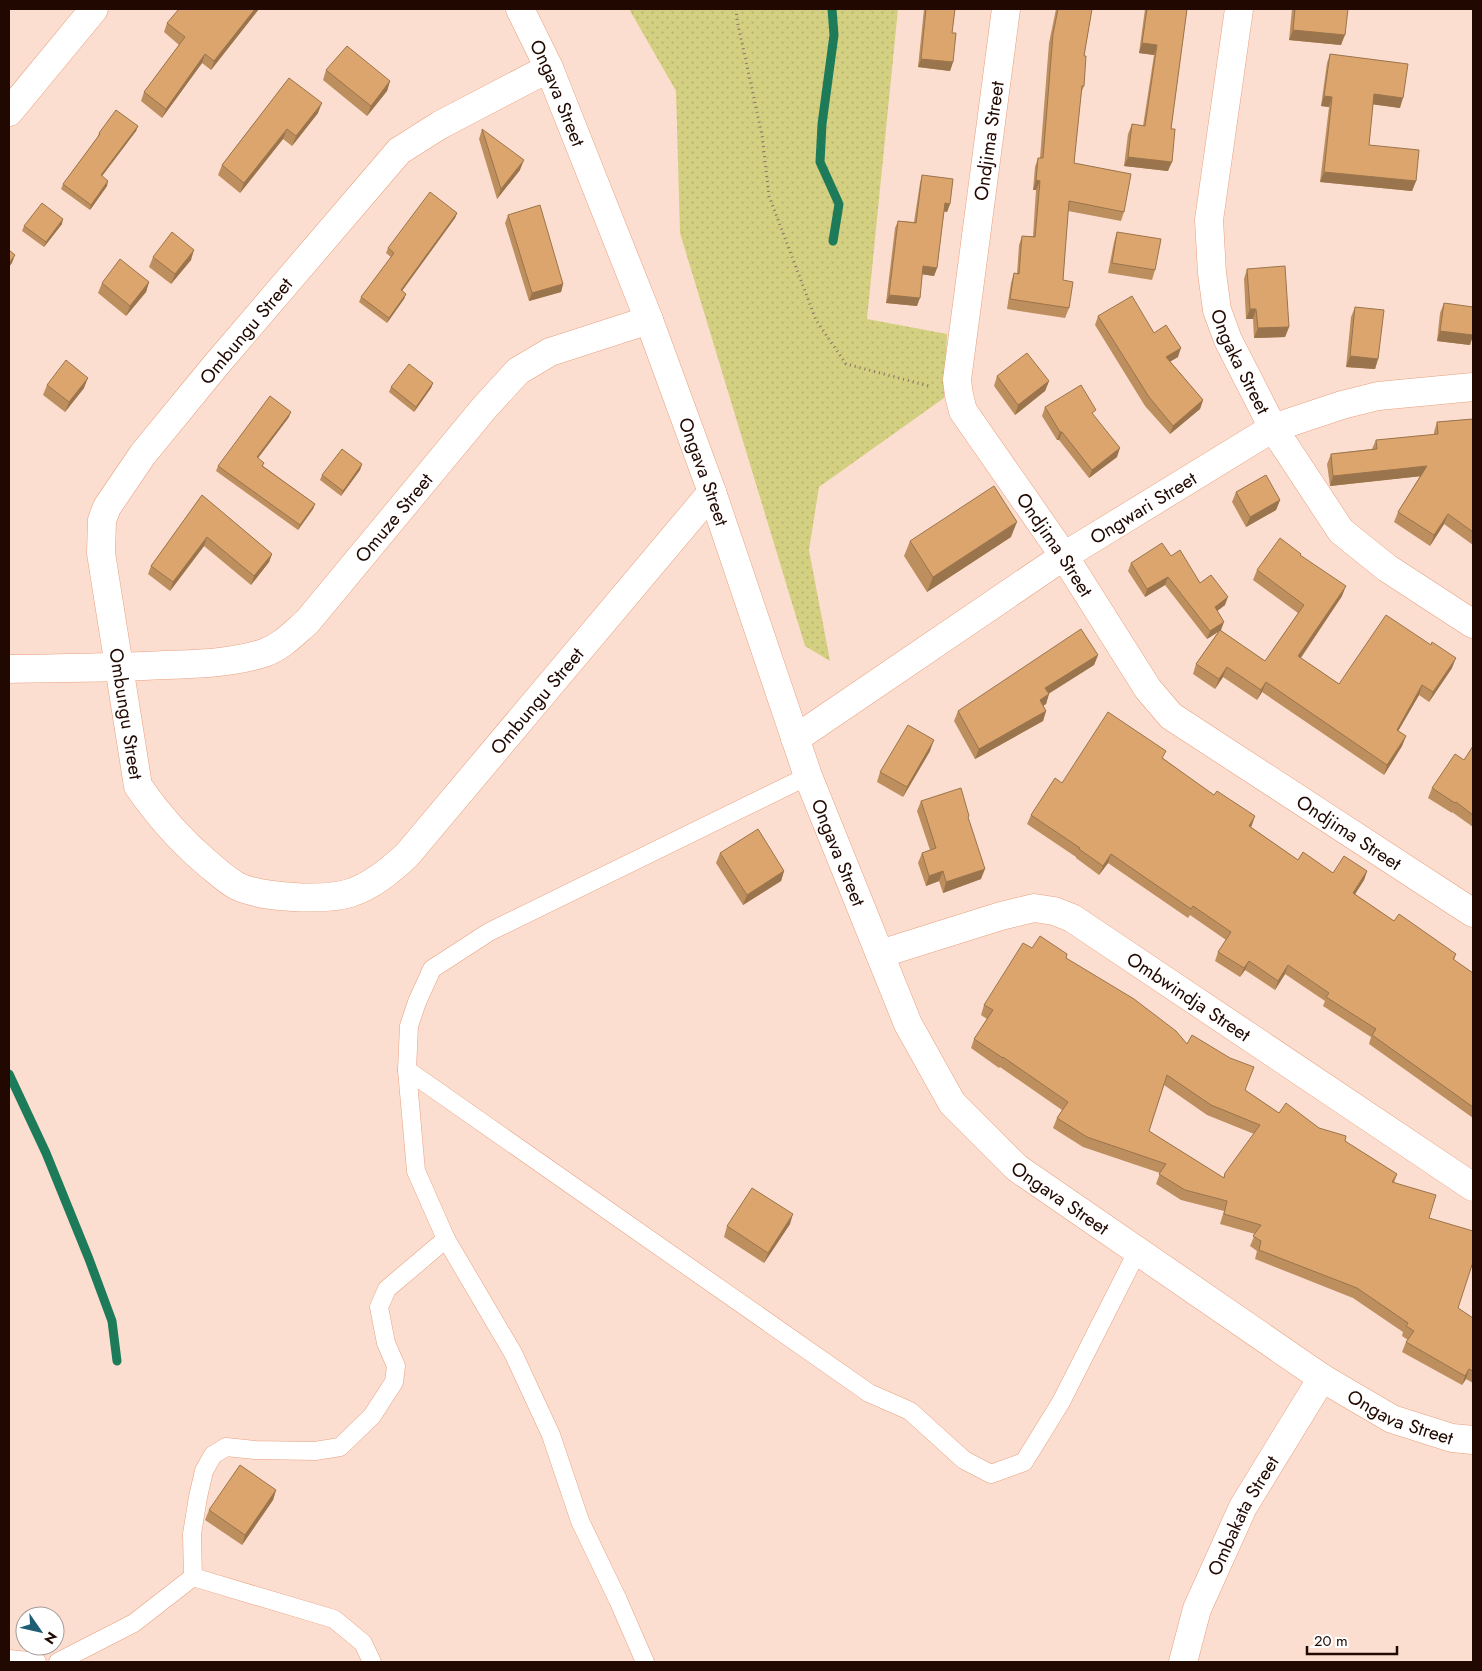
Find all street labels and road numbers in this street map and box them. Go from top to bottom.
street label: Ongava Street [523,35,592,151]
street label: Ondjima Street [967,79,1011,203]
street label: Ombungu Street [193,271,299,390]
street label: Ongaka Street [1204,305,1277,419]
street label: Ongava Street [672,413,736,530]
street label: Ongwari Street [1085,464,1202,551]
street label: Omuze Street [348,467,439,568]
street label: Ondjima Street [1010,487,1100,602]
street label: Ombungu Street [484,641,590,760]
street label: Ombungu Street [103,646,150,782]
street label: Ondjima Street [1291,788,1407,877]
street label: Ongava Street [805,795,873,910]
street label: Ombwindja Street [1121,945,1257,1048]
street label: Ongava Street [1006,1154,1115,1241]
street label: Ongava Street [1342,1382,1457,1451]
street label: Ombakata Street [1200,1450,1285,1580]

